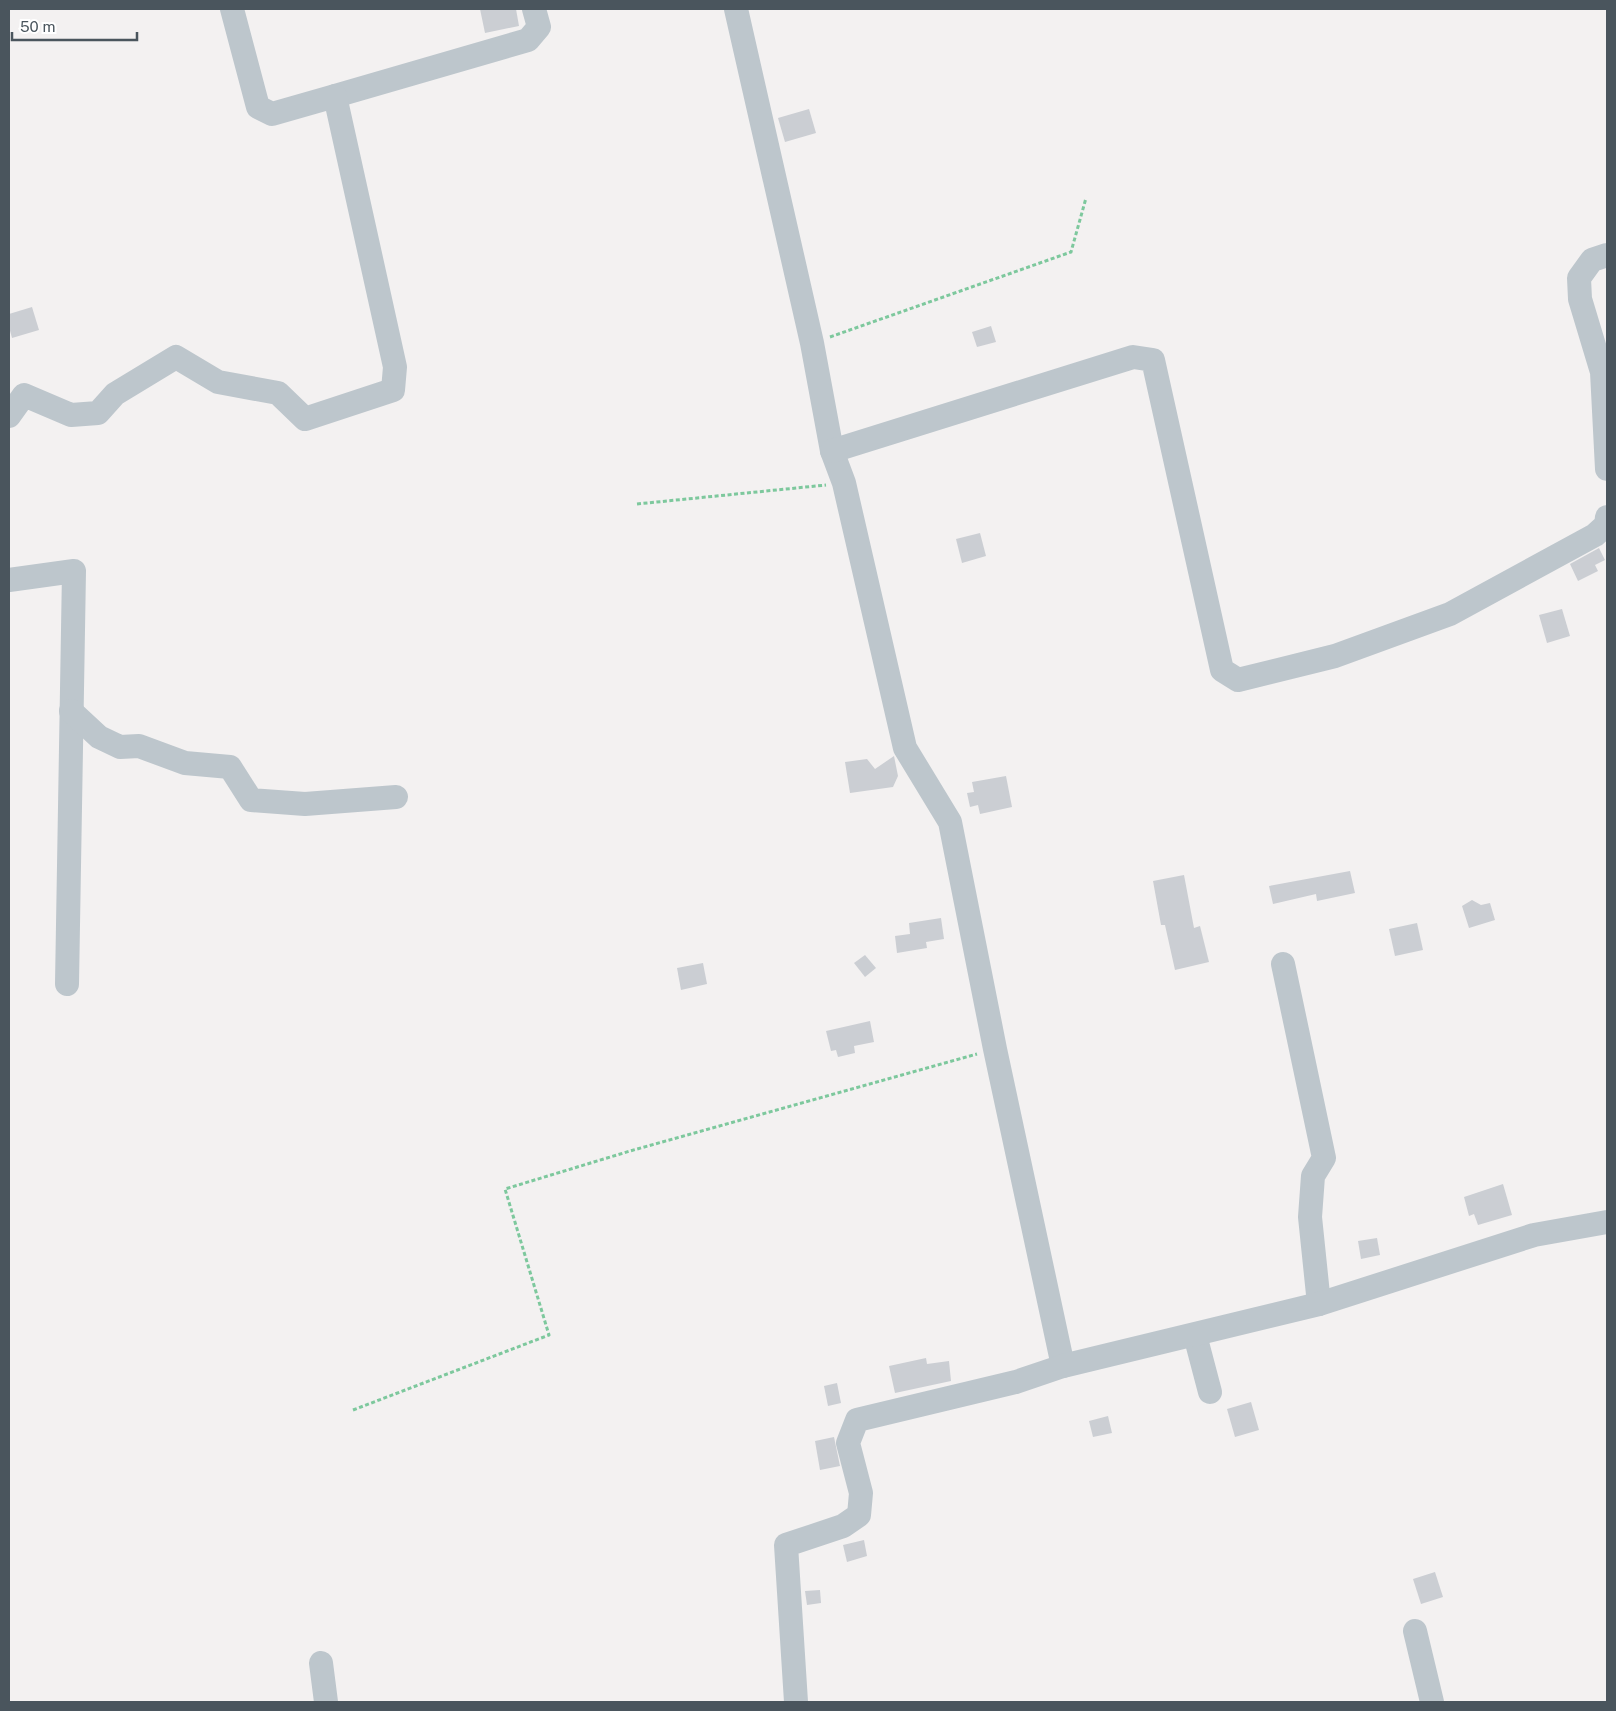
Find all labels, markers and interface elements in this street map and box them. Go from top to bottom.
scale bar [12,10,138,42]
text: 50 m [20,18,55,35]

